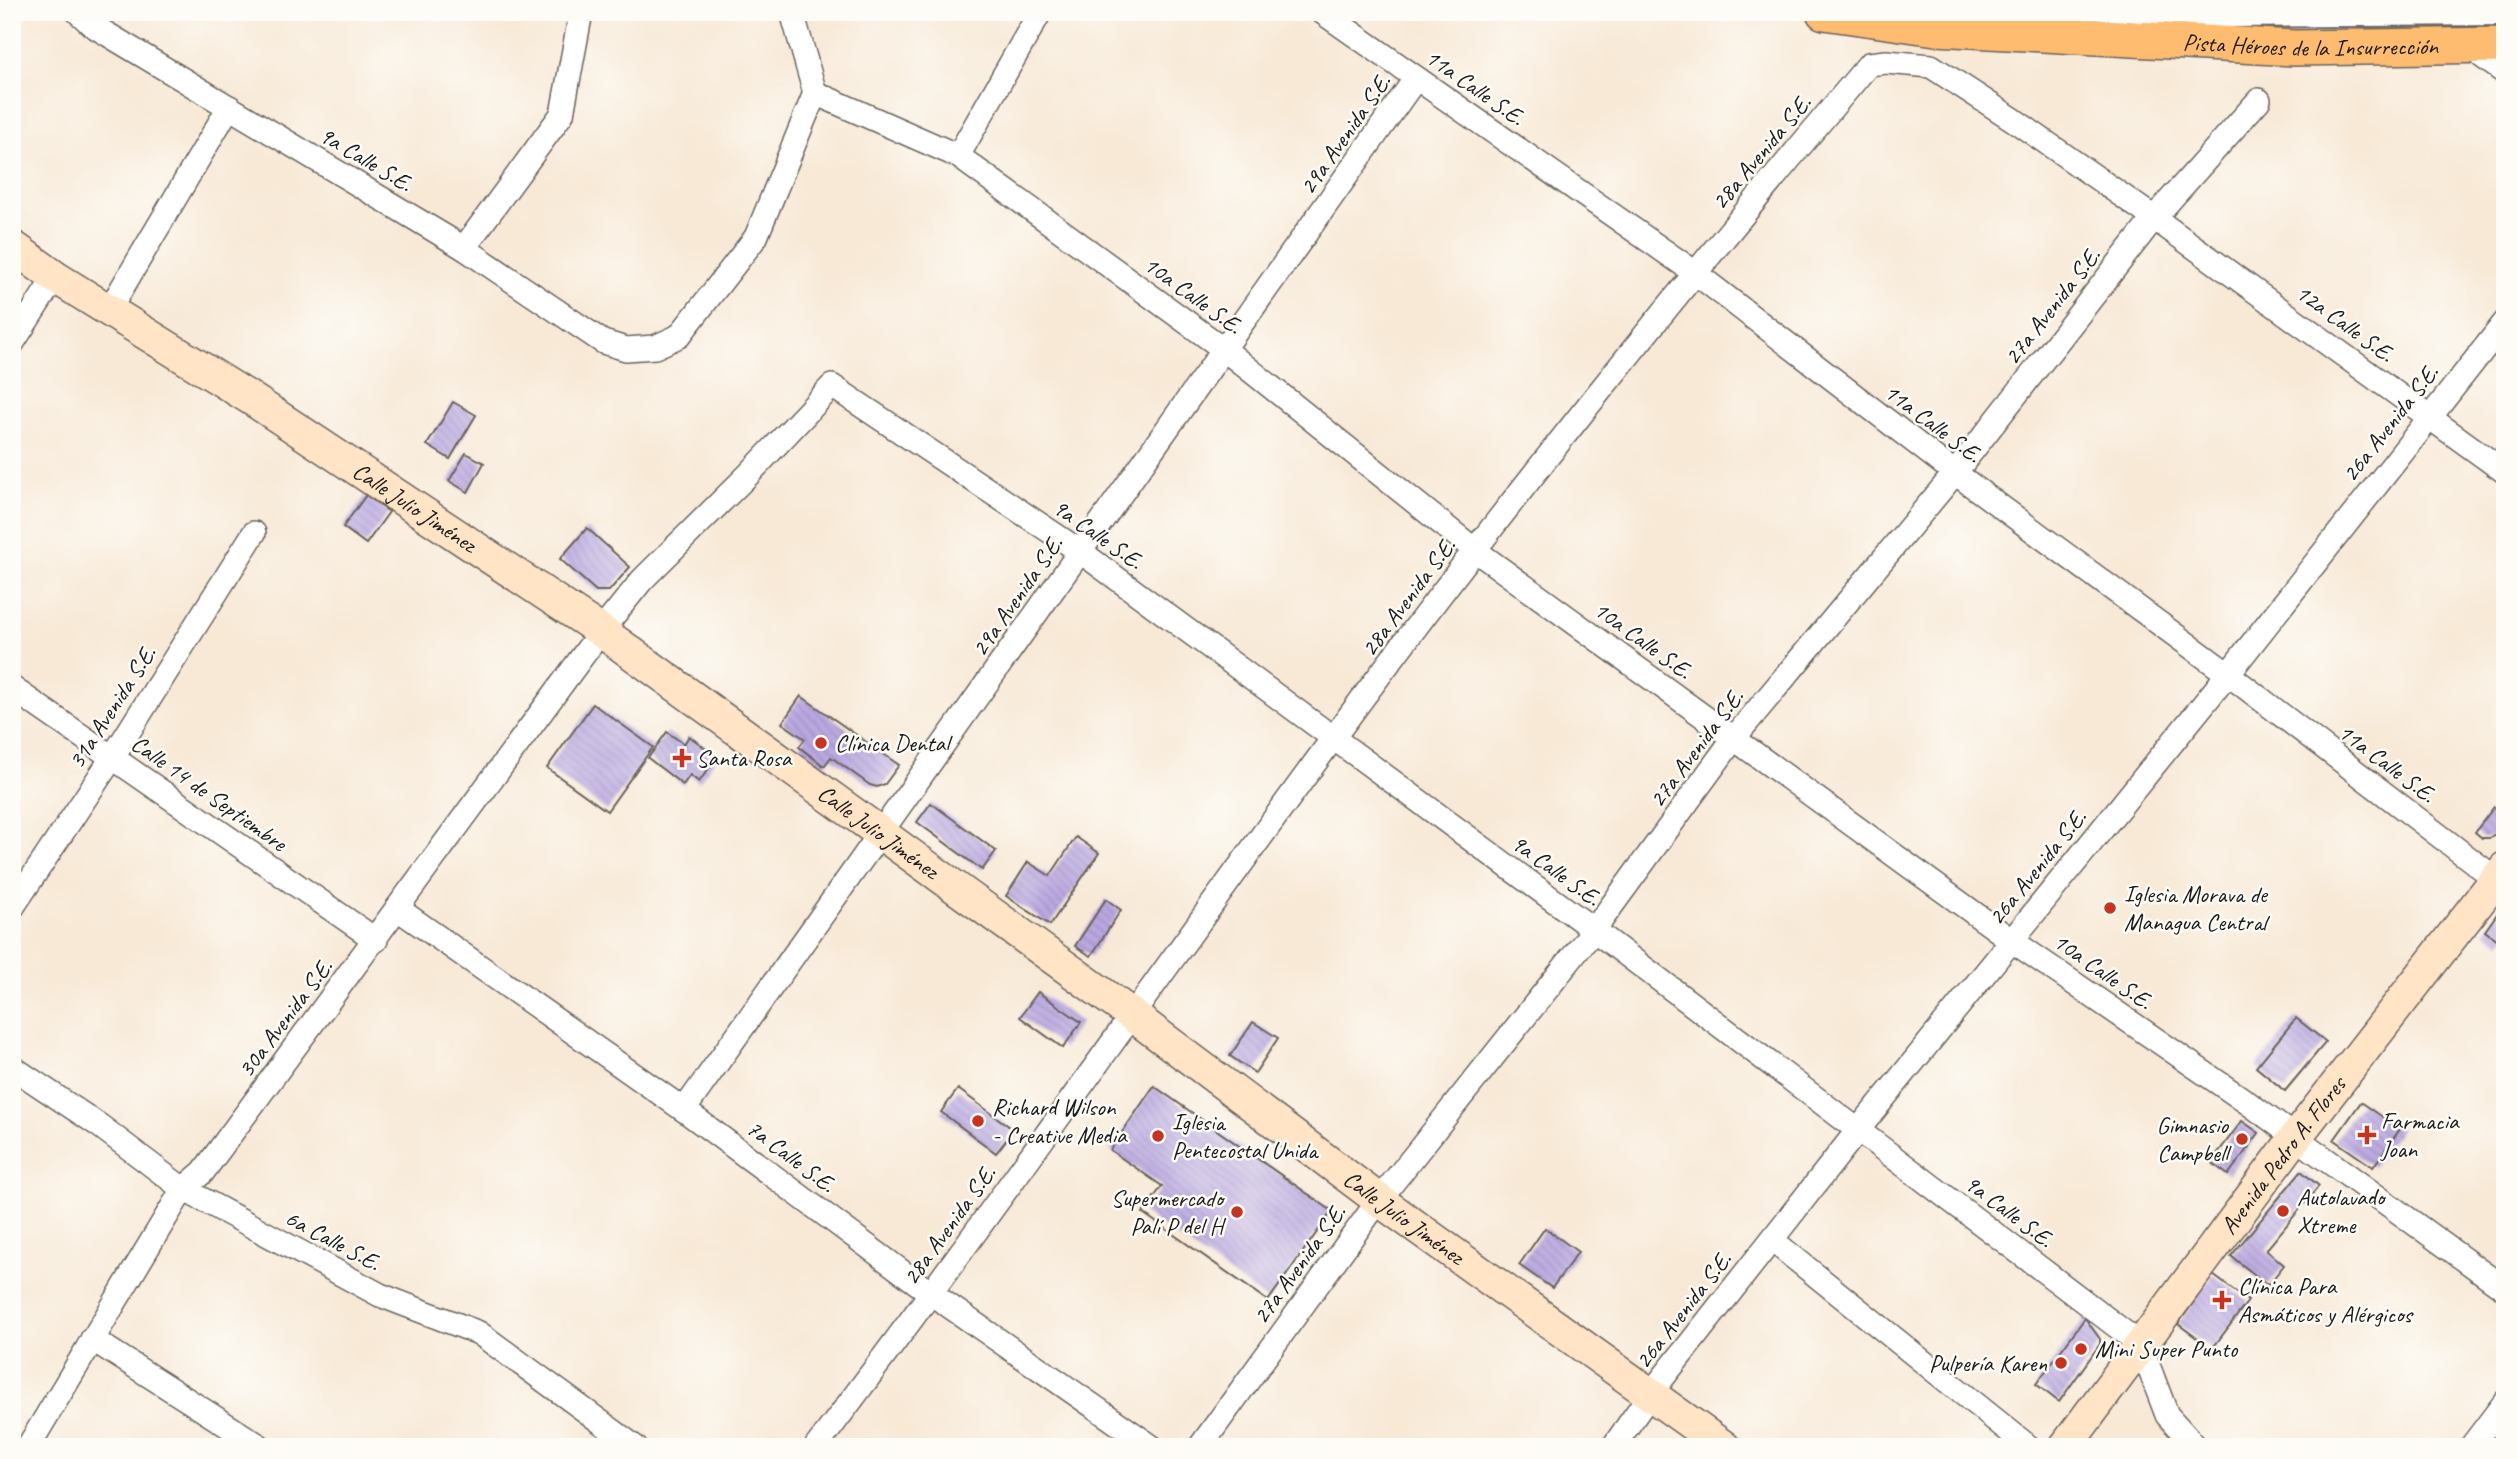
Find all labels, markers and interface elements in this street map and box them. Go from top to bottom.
street label: Pista Héroes de la Insurrección [2182,27,2439,63]
street label: 11a Calle S.E. [1420,42,1531,132]
street label: 29a Avenida S.E. [1292,68,1398,200]
street label: 28a Avenida S.E. [1704,88,1818,215]
street label: 9a Calle S.E. [314,119,418,199]
street label: 27a Avenida S.E. [1997,241,2107,371]
street label: 10a Calle S.E. [1138,249,1248,341]
street label: 12a Calle S.E. [2290,277,2400,369]
street label: 26a Avenida S.E. [2335,358,2445,488]
street label: 11a Calle S.E. [1878,377,1988,470]
street label: Calle Julio Jiménez [347,455,484,560]
street label: 9a Calle S.E. [1047,492,1149,576]
street label: 29a Avenida S.E. [964,530,1070,662]
street label: 28a Avenida S.E. [1354,532,1462,662]
street label: 10a Calle S.E. [1588,594,1698,686]
street label: 31a Avenida S.E. [61,640,163,774]
street label: 27a Avenida S.E. [1642,683,1750,813]
street label: 11a Calle S.E. [2332,717,2442,810]
street label: Calle 14 de Septiembre [125,728,294,859]
place label: Clínica Dental [835,728,953,758]
marker: Clínica Dental [813,735,829,751]
place label: Santa Rosa [696,743,793,773]
marker: Santa Rosa [674,750,690,766]
street label: Calle Julio Jiménez [812,778,947,887]
street label: 26a Avenida S.E. [1981,803,2093,931]
street label: 9a Calle S.E. [1505,827,1607,913]
place label: Iglesia Morava de Managua Central [2124,879,2270,937]
marker: Iglesia Morava de Managua Central [2102,900,2118,916]
street label: 10a Calle S.E. [2048,926,2159,1016]
street label: 30a Avenida S.E. [231,953,339,1083]
street label: Avenida Pedro A. Flores [2214,1069,2353,1240]
place label: Richard Wilson - Creative Media [992,1092,1128,1150]
place label: Farmacia Joan [2380,1106,2460,1164]
place label: Iglesia Pentecostal Unida [1172,1107,1319,1165]
place label: Gimnasio Campbell [2157,1110,2232,1168]
street label: 7a Calle S.E. [741,1113,842,1199]
marker: Richard Wilson - Creative Media [970,1113,986,1129]
marker: Farmacia Joan [2359,1127,2375,1143]
marker: Iglesia Pentecostal Unida [1150,1128,1166,1144]
marker: Gimnasio Campbell [2234,1131,2250,1147]
street label: 28a Avenida S.E. [896,1159,1003,1291]
street label: Calle Julio Jiménez [1337,1164,1472,1273]
street label: 9a Calle S.E. [1959,1168,2060,1254]
place label: Autolavado Xtreme [2297,1182,2387,1240]
place label: Supermercado Palí P del H [1111,1183,1226,1241]
street label: 27a Avenida S.E. [1246,1198,1353,1330]
street label: 6a Calle S.E. [280,1202,386,1278]
marker: Autolavado Xtreme [2275,1203,2291,1219]
marker: Supermercado Palí P del H [1229,1204,1245,1220]
street label: 26a Avenida S.E. [1628,1245,1738,1375]
place label: Clínica Para Asmáticos y Alérgicos [2238,1271,2415,1329]
marker: Clínica Para Asmáticos y Alérgicos [2212,1290,2232,1310]
place label: Mini Super Punto [2095,1334,2239,1364]
marker: Mini Super Punto [2073,1341,2089,1357]
place label: Pulpería Karen [1929,1348,2047,1378]
marker: Pulpería Karen [2053,1355,2069,1371]

